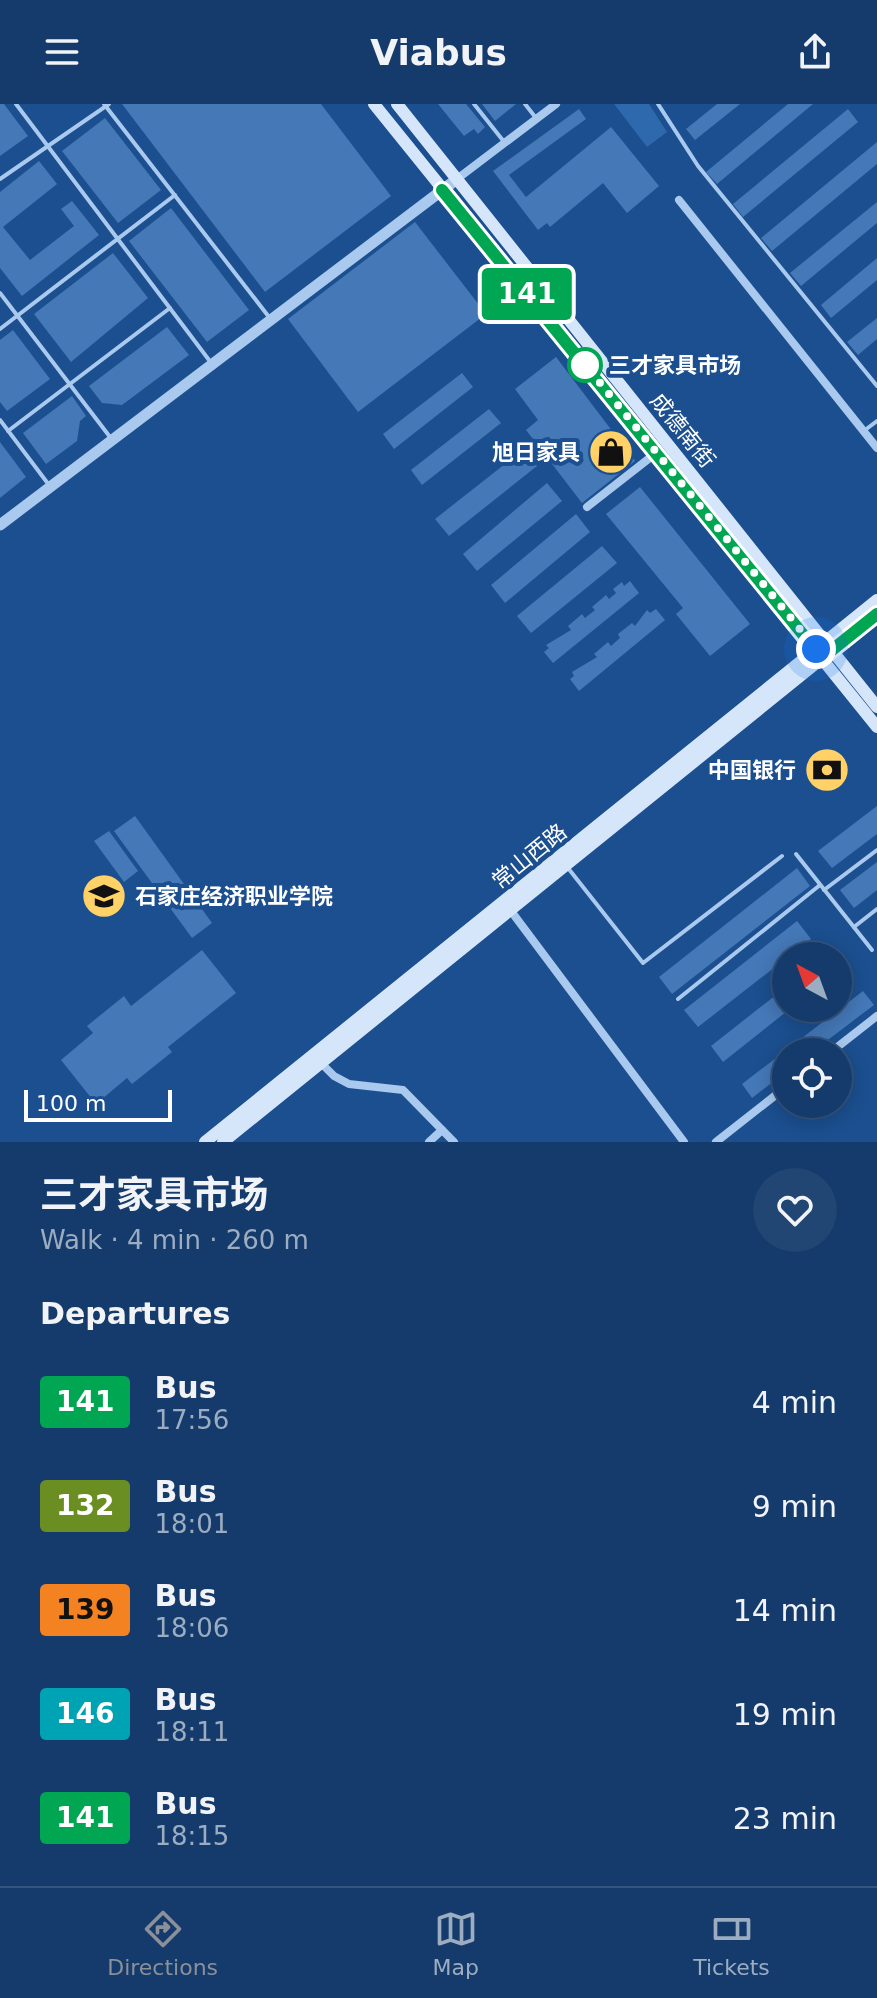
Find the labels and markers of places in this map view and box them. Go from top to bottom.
marker: 三才家具市场 [568,348,602,382]
place label: 三才家具市场 [609,353,741,378]
shop icon: 旭日家具 [587,428,635,476]
place label: 旭日家具 [492,440,580,465]
bank icon: 中国银行 [803,746,851,794]
place label: 中国银行 [708,758,796,783]
school or university icon: 石家庄经济职业学院 [80,872,128,920]
place label: 石家庄经济职业学院 [135,884,333,909]

